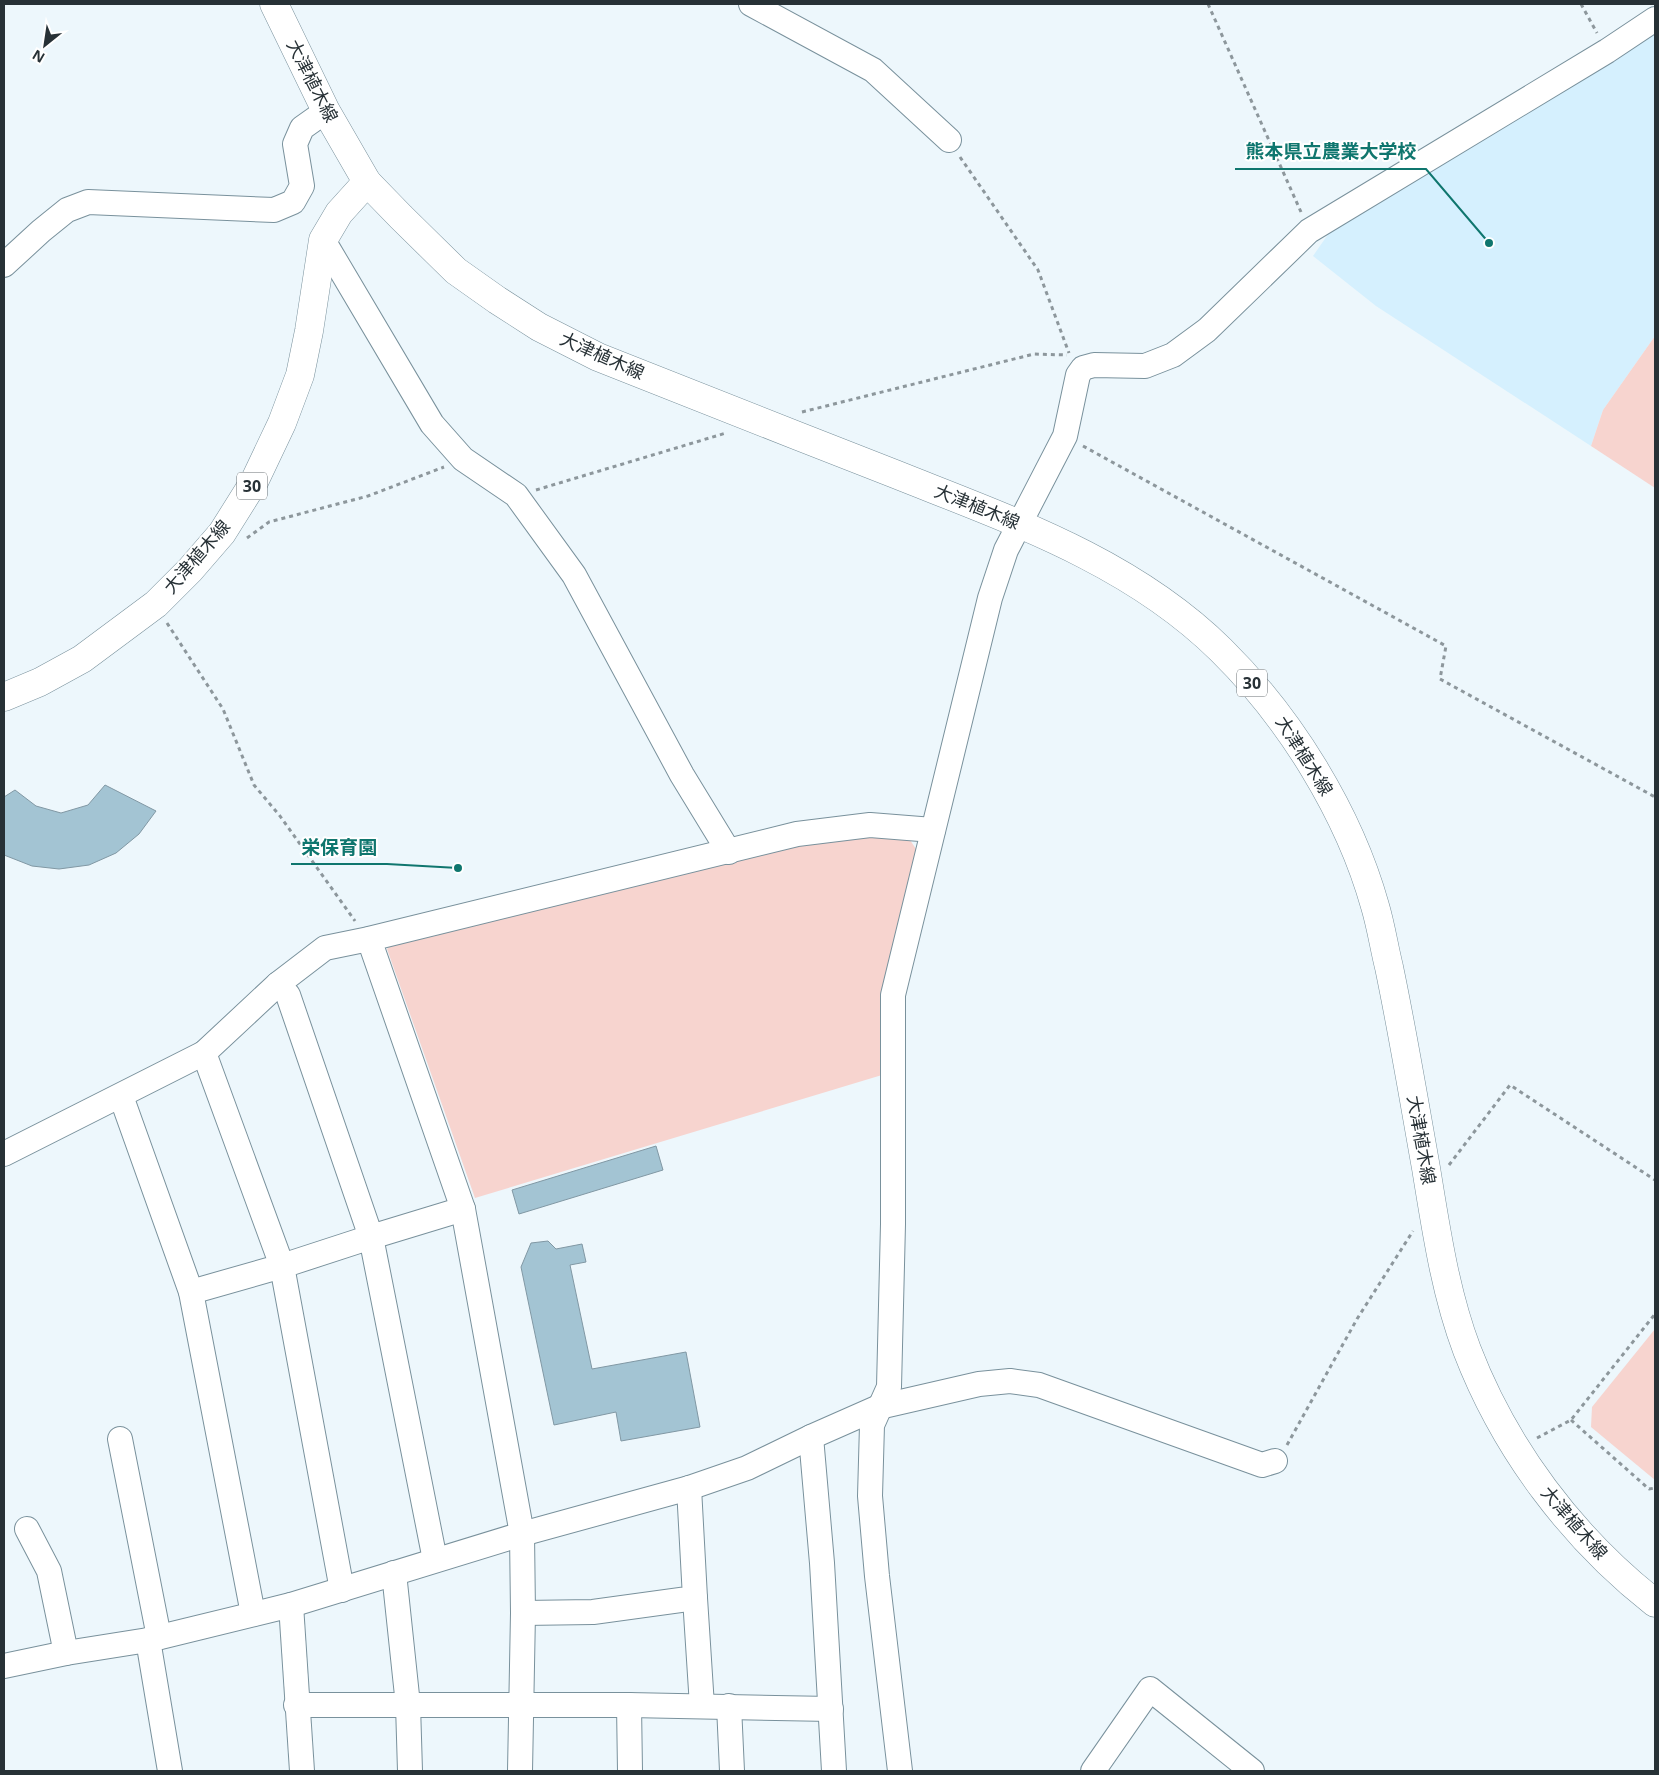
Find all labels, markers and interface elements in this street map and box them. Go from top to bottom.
north arrow [20,20,70,70]
street label: 大津植木線 [282,35,344,126]
text: N [29,46,48,68]
callout: 熊本県立農業大学校 [1235,135,1426,169]
text: 熊本県立農業大学校 [1245,138,1417,164]
street label: 大津植木線 [556,326,648,384]
road number: 30 [237,472,267,500]
street label: 大津植木線 [931,478,1024,534]
street label: 大津植木線 [158,515,235,598]
road number: 30 [1237,670,1267,696]
street label: 大津植木線 [1271,711,1339,800]
callout: 栄保育園 [291,830,387,864]
text: 栄保育園 [301,834,377,860]
street label: 大津植木線 [1402,1093,1442,1186]
street label: 大津植木線 [1536,1481,1613,1564]

